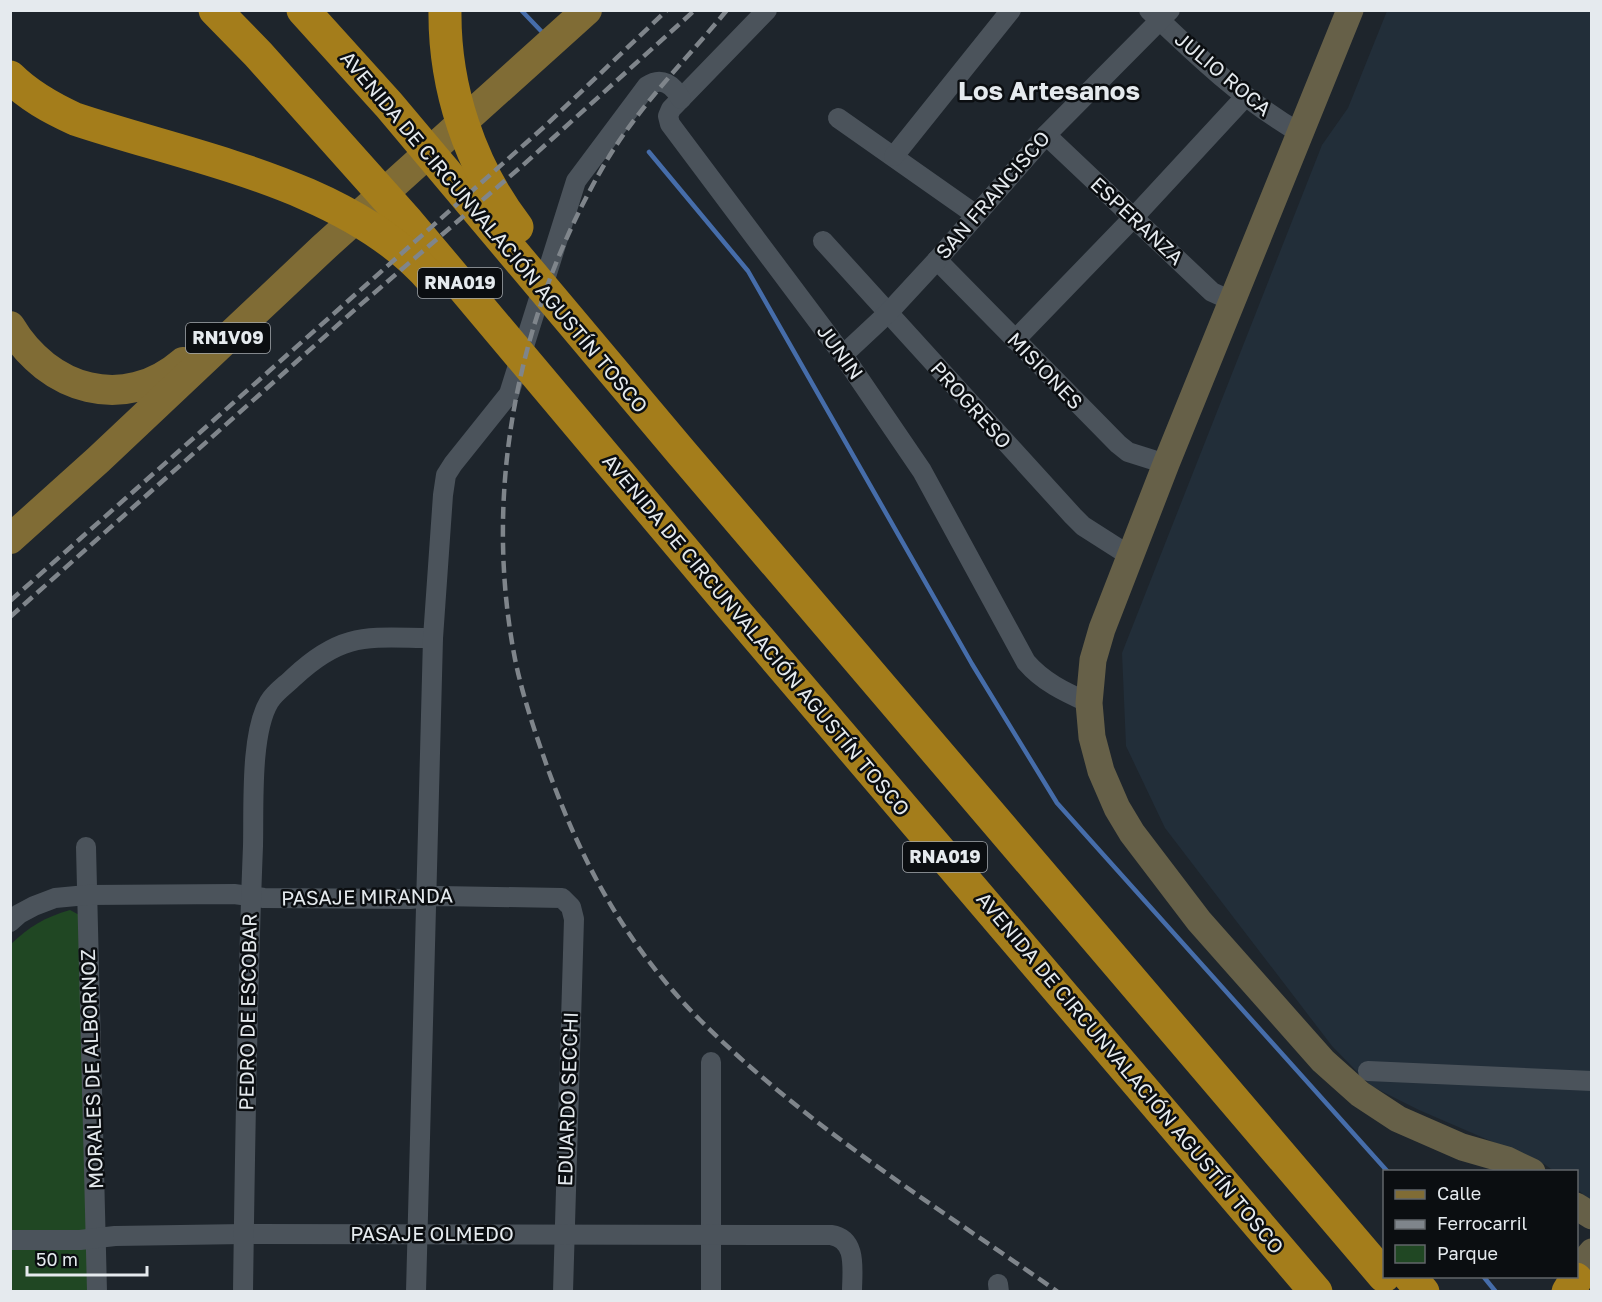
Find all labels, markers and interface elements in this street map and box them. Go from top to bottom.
street label: JULIO ROCA [1171,26,1277,120]
street label: AVENIDA DE CIRCUNVALACIÓN AGUSTÍN TOSCO [336,46,653,417]
district label: Los Artesanos [958,75,1140,106]
street label: SAN FRANCISCO [930,126,1054,263]
street label: ESPERANZA [1086,171,1189,269]
road number: RNA019 [418,268,502,298]
street label: JUNIN [813,319,869,384]
road number: RN1V09 [186,323,270,353]
street label: MISIONES [1003,327,1088,414]
street label: PROGRESO [926,356,1017,453]
street label: AVENIDA DE CIRCUNVALACIÓN AGUSTÍN TOSCO [598,449,915,820]
road number: RNA019 [903,842,987,872]
street label: PASAJE MIRANDA [281,883,453,909]
street label: AVENIDA DE CIRCUNVALACIÓN AGUSTÍN TOSCO [972,887,1289,1258]
street label: PEDRO DE ESCOBAR [233,913,261,1111]
street label: MORALES DE ALBORNOZ [75,949,107,1189]
street label: EDUARDO SECCHI [552,1011,582,1187]
legend [1383,1170,1578,1278]
text: Calle [1437,1182,1481,1204]
text: Ferrocarril [1437,1212,1527,1234]
street label: PASAJE OLMEDO [350,1221,514,1245]
scale bar [27,1239,147,1277]
text: Parque [1437,1242,1498,1264]
text: 50 m [36,1248,78,1270]

